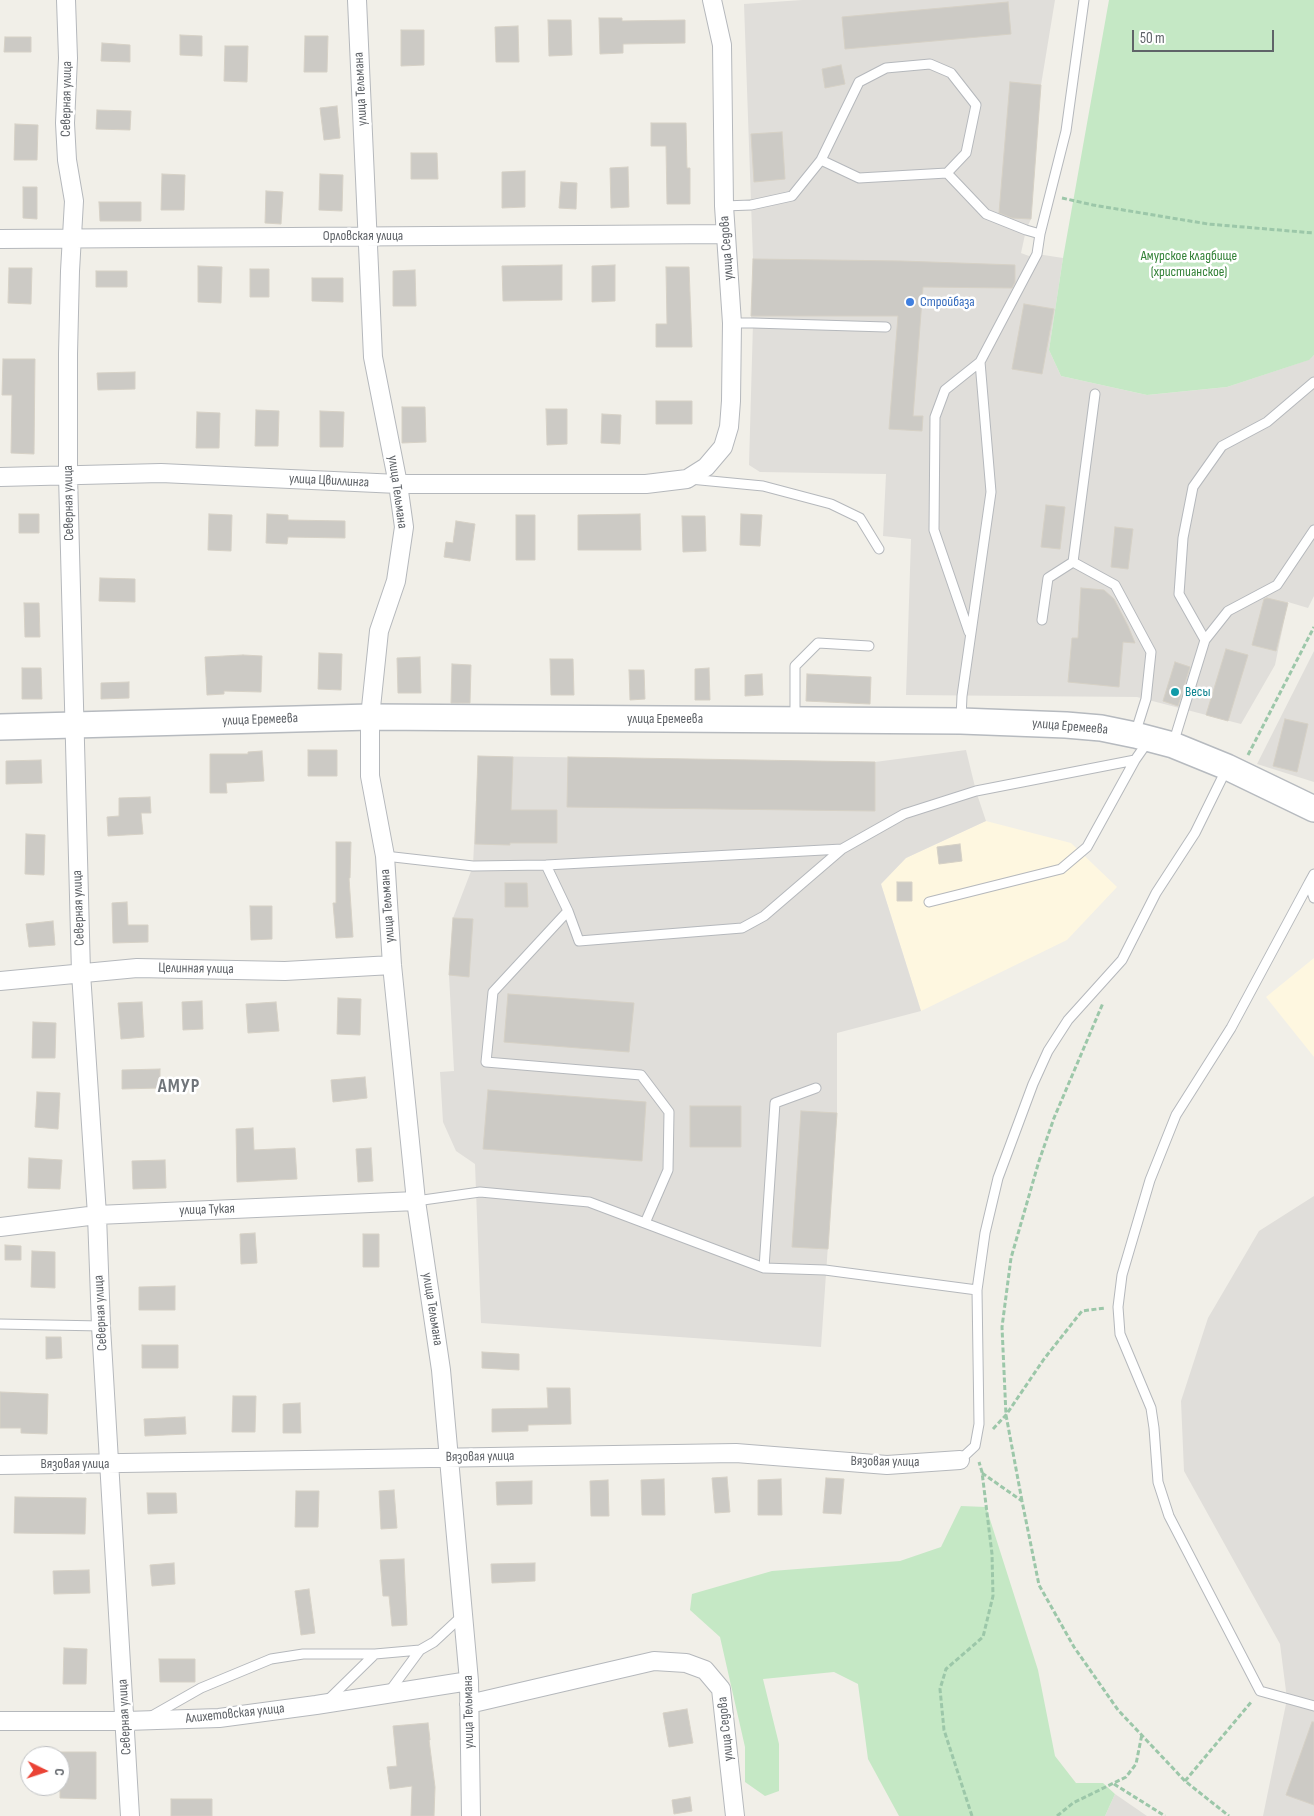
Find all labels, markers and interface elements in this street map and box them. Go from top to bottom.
scale bar [1134,20,1276,52]
text: 50 m [1140,29,1165,48]
street label: улица Тельмана [351,52,371,126]
street label: Северная улица [58,61,76,137]
street label: улица Седова [716,215,738,281]
street label: Орловская улица [323,228,403,244]
park label: Амурское кладбище (христианское) [1141,248,1237,280]
place label: Стройбаза [920,294,975,310]
marker: Стройбаза [904,296,916,308]
street label: улица Тельмана [384,454,410,530]
street label: Северная улица [60,465,78,541]
street label: улица Цвиллинга [288,471,370,491]
place label: Весы [1185,684,1210,700]
marker: Весы [1169,686,1181,698]
street label: улица Еремеева [222,710,298,730]
street label: улица Еремеева [627,711,703,727]
street label: улица Еремеева [1031,715,1109,739]
street label: улица Тельмана [377,869,399,943]
street label: Северная улица [69,870,89,946]
street label: Целинная улица [158,960,234,978]
district label: АМУР [157,1076,201,1098]
street label: улица Тукая [179,1201,235,1219]
street label: улица Тельмана [418,1271,446,1347]
street label: Северная улица [91,1275,111,1351]
street label: Вязовая улица [445,1448,515,1466]
street label: Вязовая улица [850,1453,920,1471]
street label: Вязовая улица [41,1456,109,1472]
street label: улица Тельмана [460,1675,478,1749]
street label: Северная улица [115,1679,135,1755]
street label: улица Седова [714,1696,738,1762]
street label: Алихетовская улица [185,1700,285,1728]
north arrow [20,1746,70,1796]
text: С [51,1768,68,1776]

